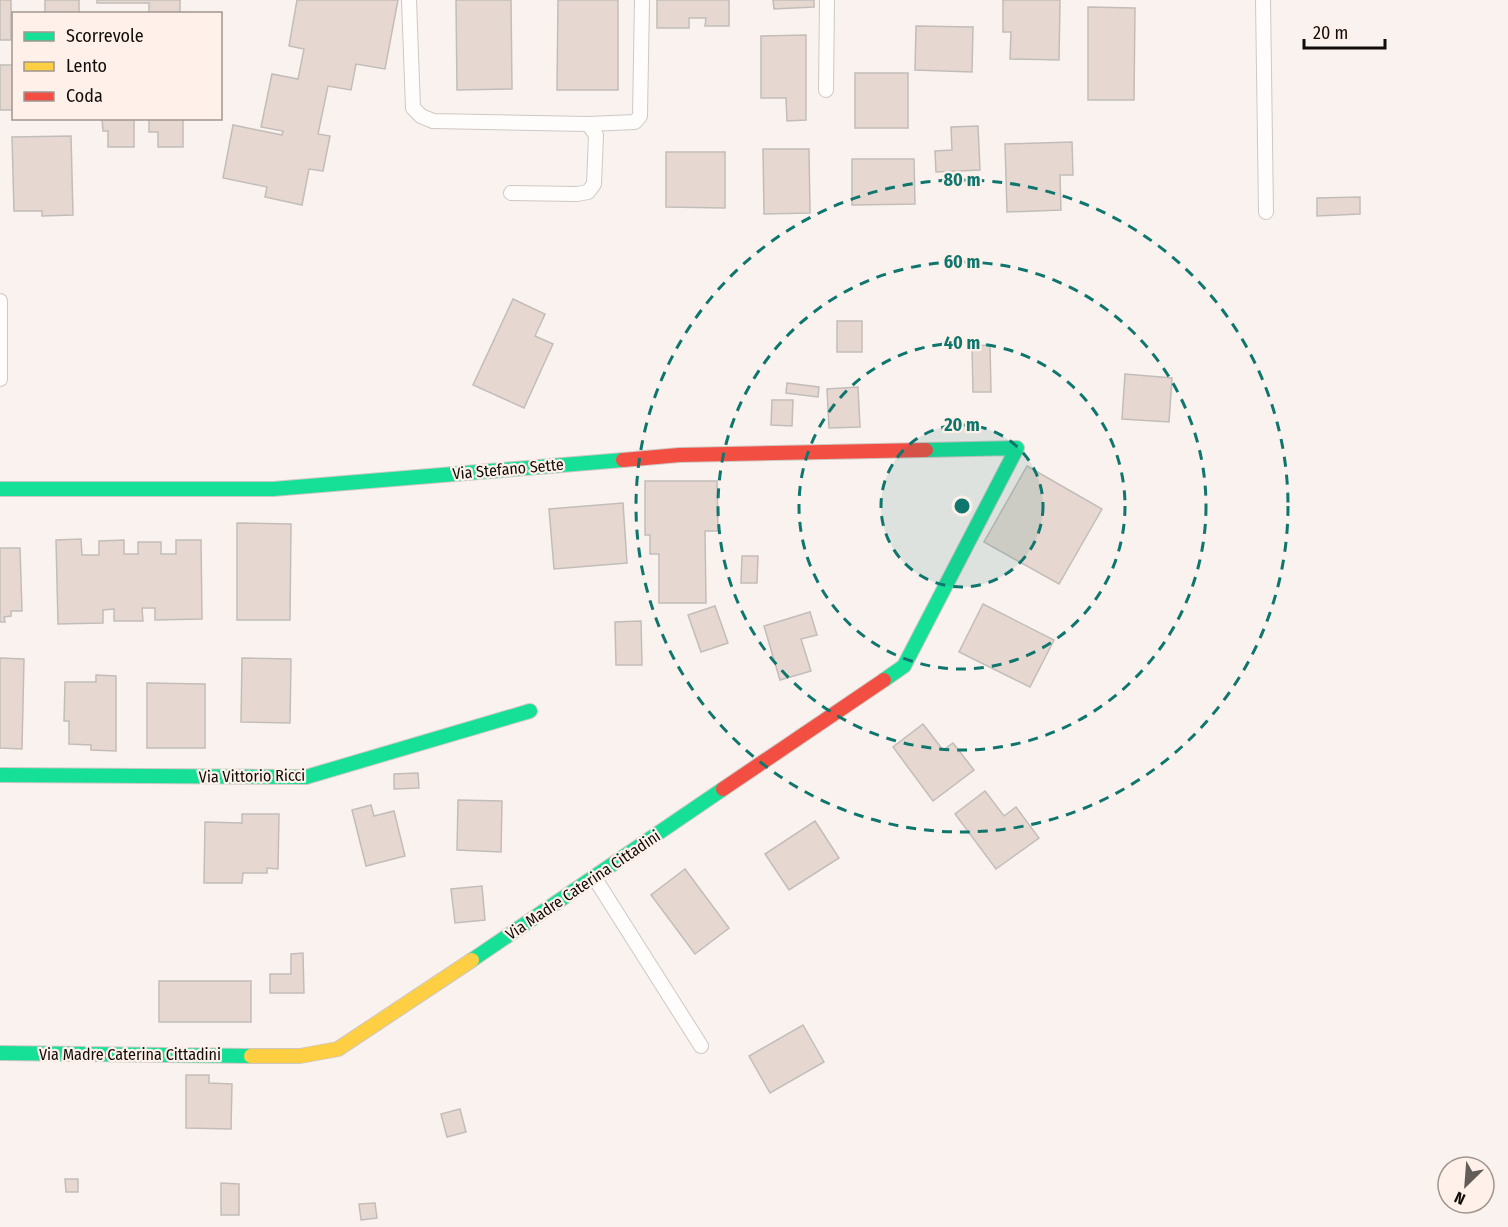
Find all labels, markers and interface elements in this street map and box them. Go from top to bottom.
legend [12,12,222,120]
scale bar [1304,12,1385,50]
text: 20 m [1313,22,1348,44]
text: Scorrevole [66,25,144,47]
text: Lento [66,55,107,77]
text: Coda [66,85,103,107]
text: 80 m [944,169,980,191]
text: 60 m [944,251,980,273]
text: 40 m [944,332,980,354]
text: 20 m [943,414,980,436]
street label: Via Stefano Sette [452,455,564,483]
centre of rings [952,496,972,516]
street label: Via Vittorio Ricci [199,766,305,786]
street label: Via Madre Caterina Cittadini [502,826,664,944]
street label: Via Madre Caterina Cittadini [39,1045,221,1064]
north arrow [1436,1155,1496,1215]
text: N [1452,1188,1468,1209]

